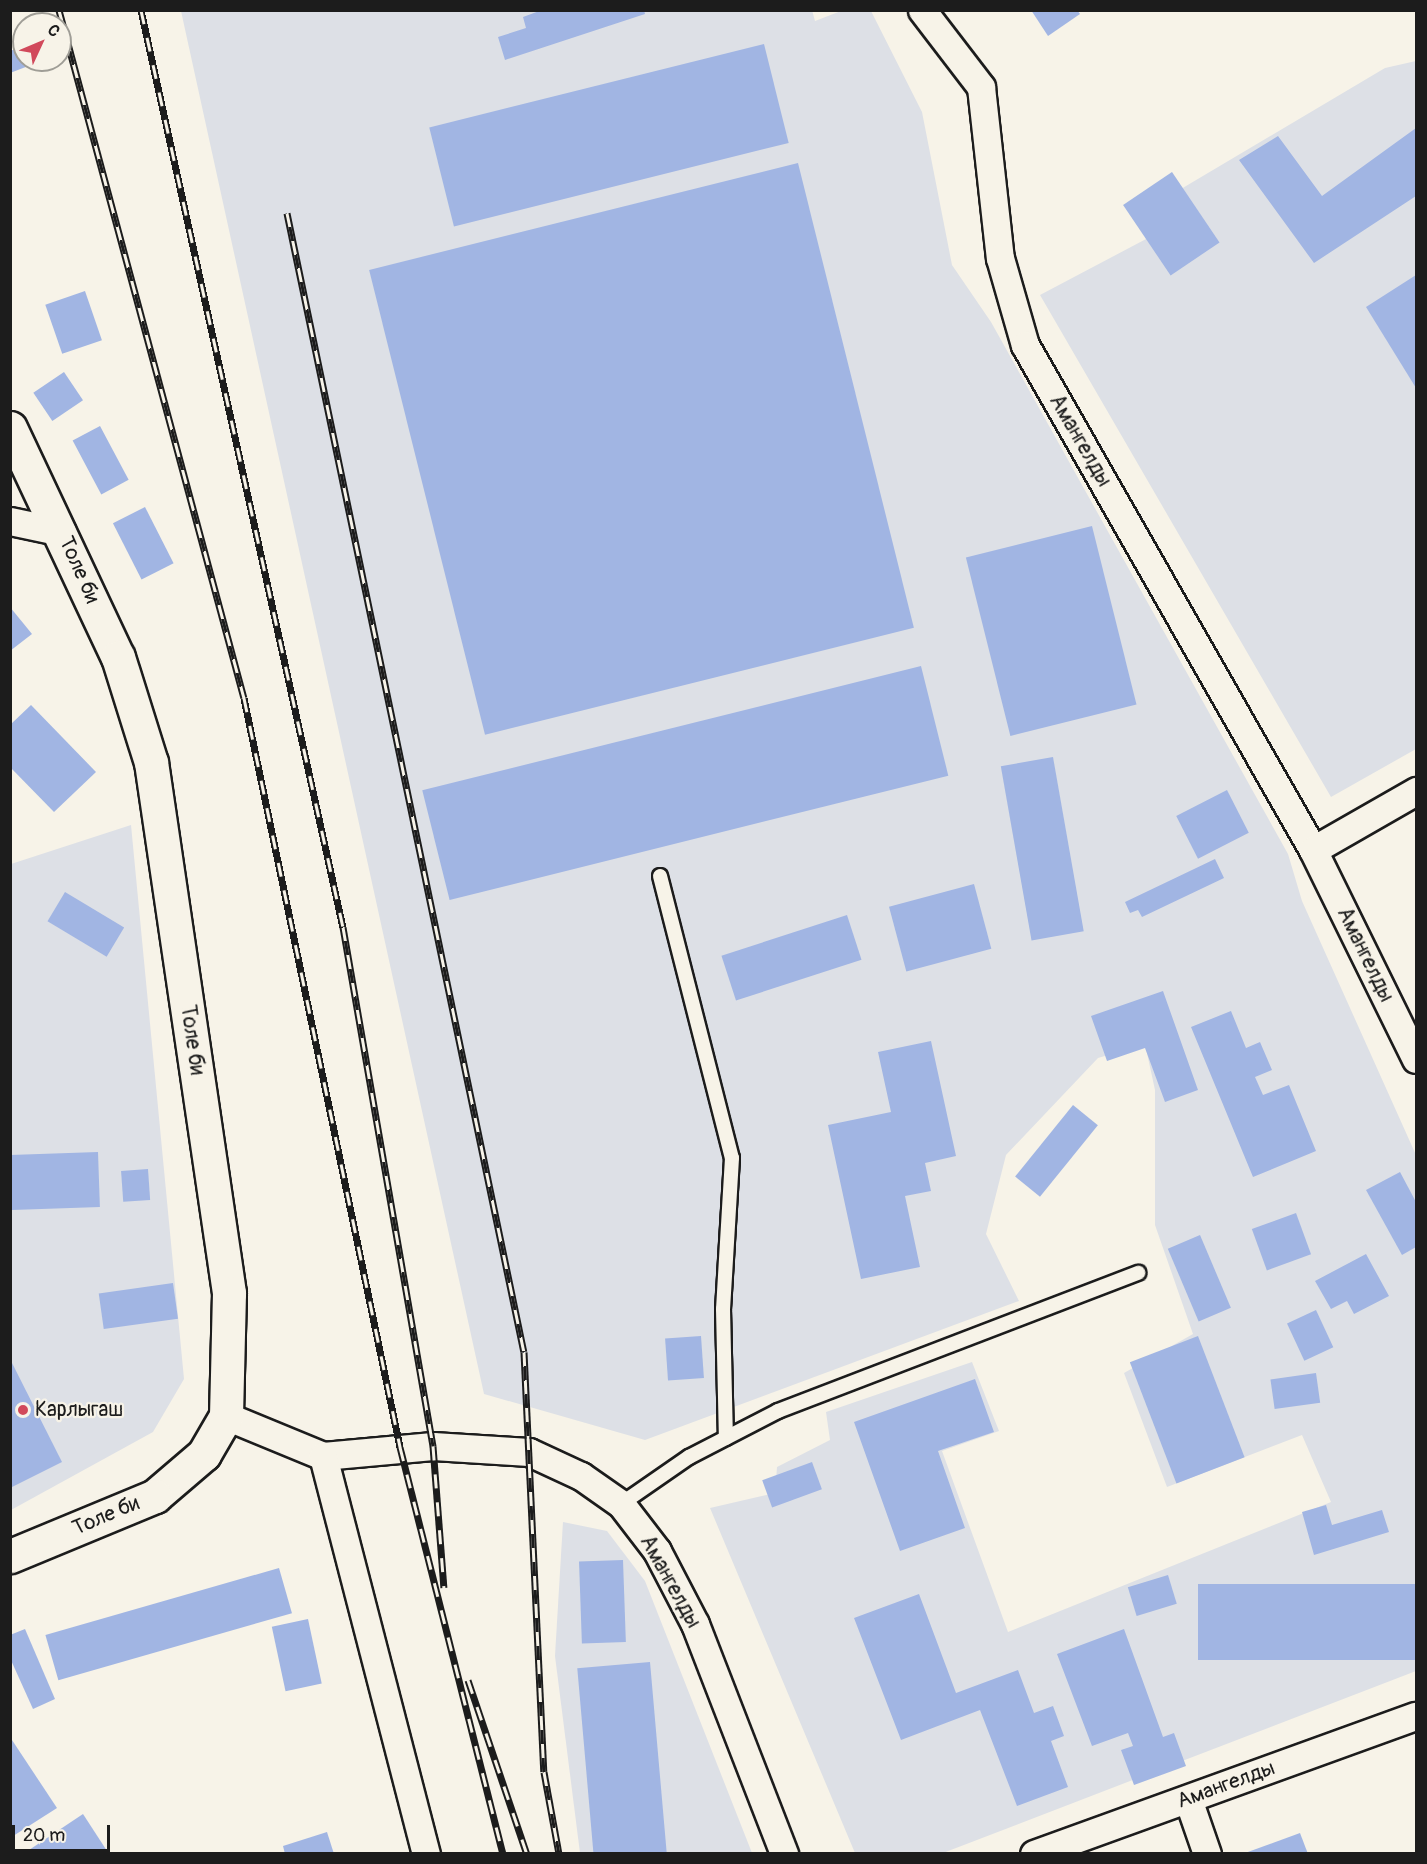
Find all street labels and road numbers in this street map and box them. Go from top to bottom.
street label: Амангелды [1043,390,1117,492]
street label: Толе би [53,533,105,607]
street label: Амангелды [1331,903,1399,1007]
street label: Толе би [175,1003,209,1077]
street label: Толе би [69,1491,143,1541]
street label: Амангелды [634,1531,706,1633]
street label: Амангелды [1174,1756,1278,1814]

